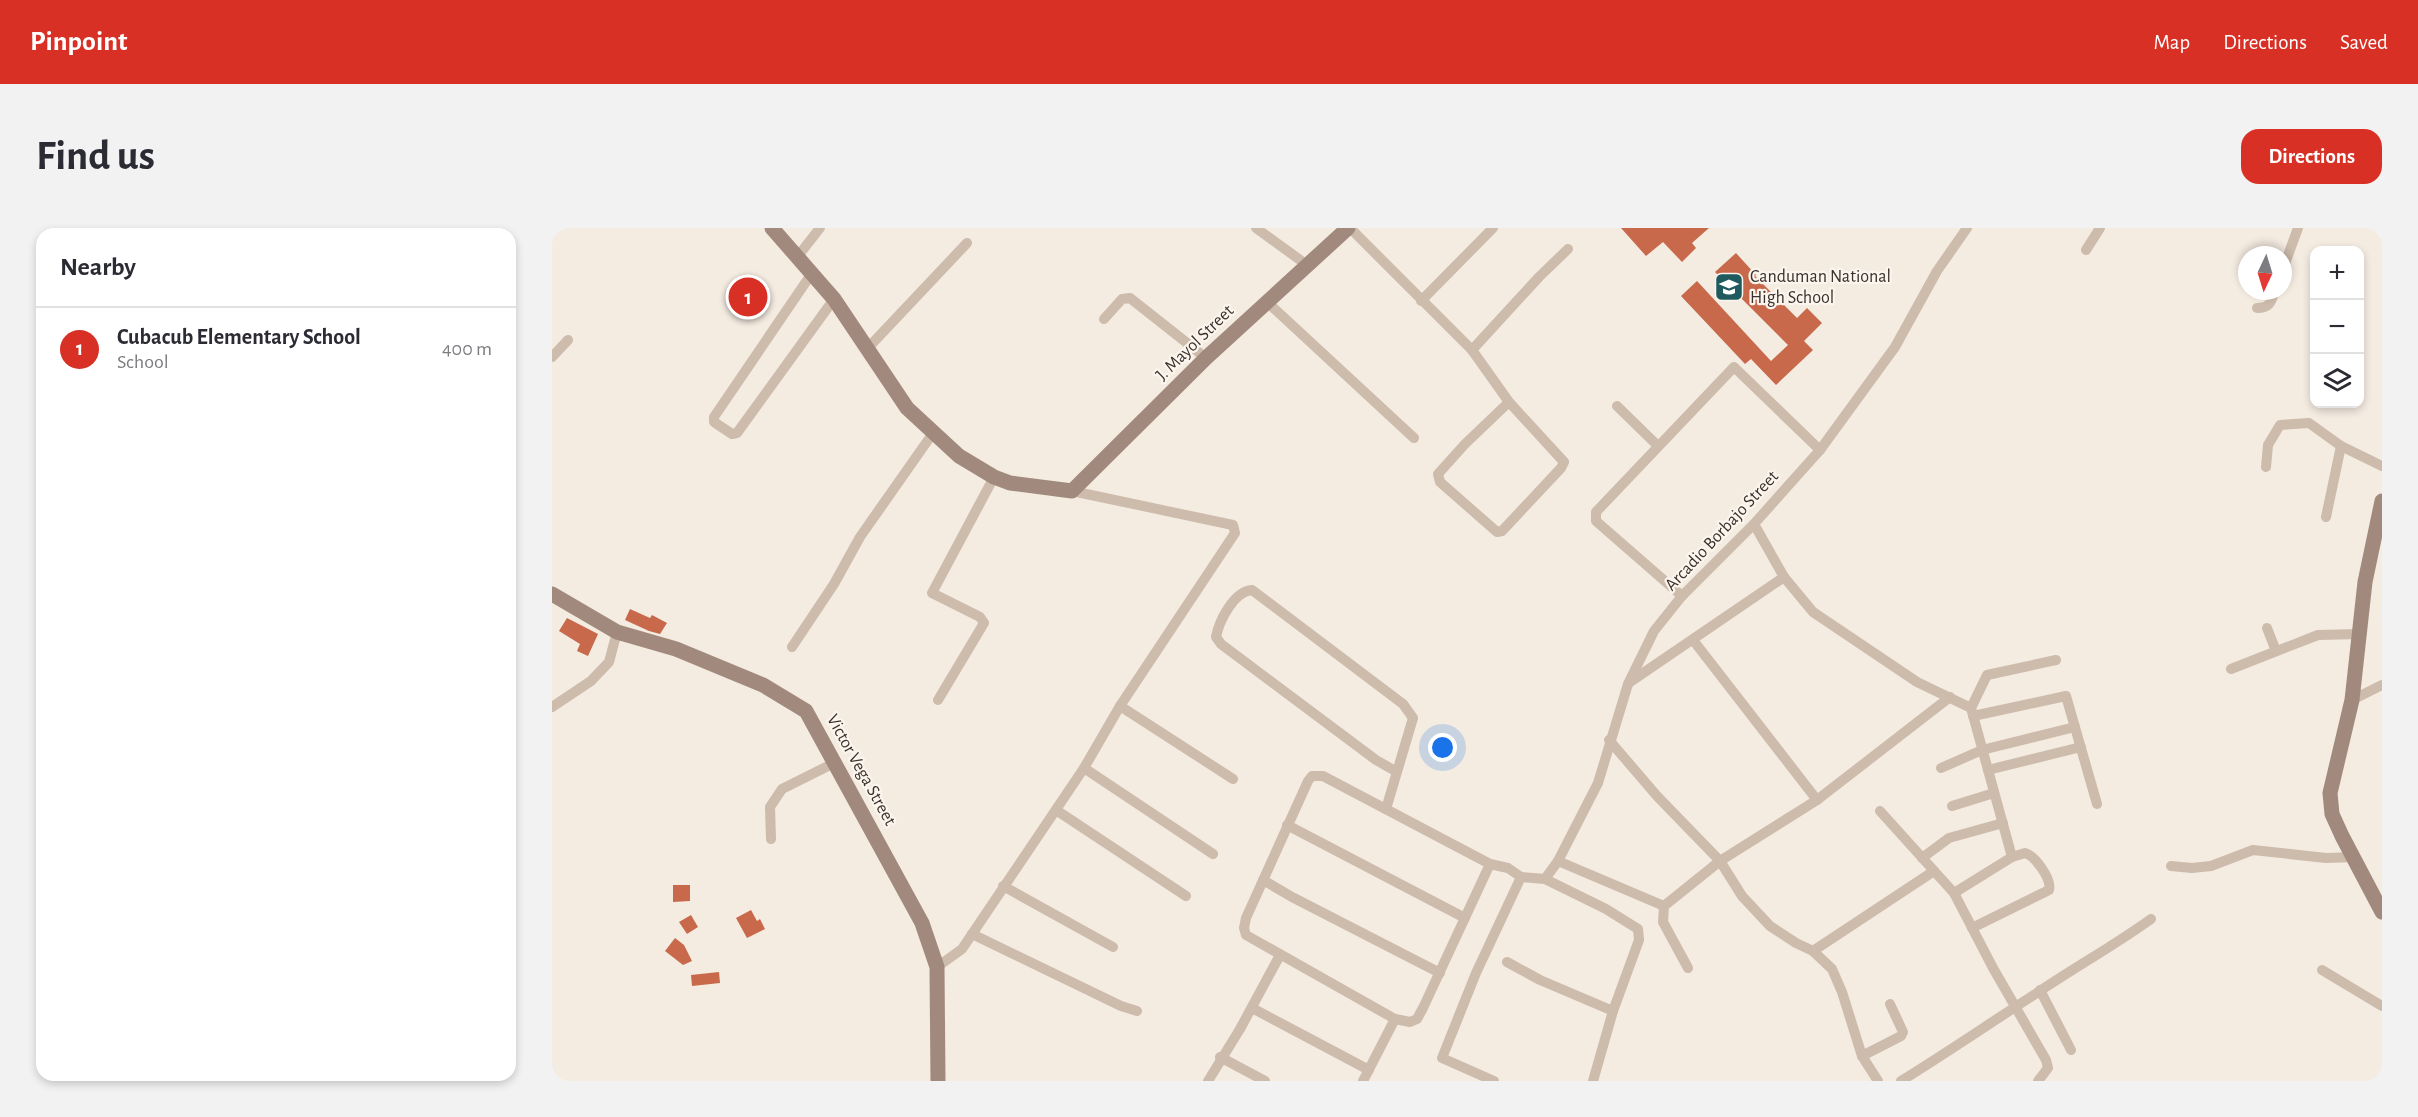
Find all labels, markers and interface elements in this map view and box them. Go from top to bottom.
text: Pinpoint [30,28,128,56]
text: Map [2154,32,2190,53]
text: Directions [2223,32,2307,53]
text: Saved [2340,32,2388,53]
button: Directions [2241,129,2382,184]
text: Find us [36,135,155,177]
north arrow [2238,246,2292,300]
map controls [2310,246,2364,408]
button: + [2310,246,2364,300]
text: Nearby [60,254,136,280]
place label: Canduman National High School [1750,268,1891,307]
school or university icon: Canduman National High School [1713,271,1745,303]
pin: 1 [728,274,768,320]
button: − [2310,300,2364,354]
street label: J. Mayol Street [1153,302,1238,384]
text: Cubacub Elementary School [117,326,361,348]
text: 1 [76,339,83,359]
text: 400 m [442,339,492,359]
text: School [117,352,169,372]
button: layers [2310,354,2364,408]
street label: Arcadio Borbajo Street [1662,467,1782,595]
street label: Victor Vega Street [823,711,899,829]
your location [1428,733,1457,762]

